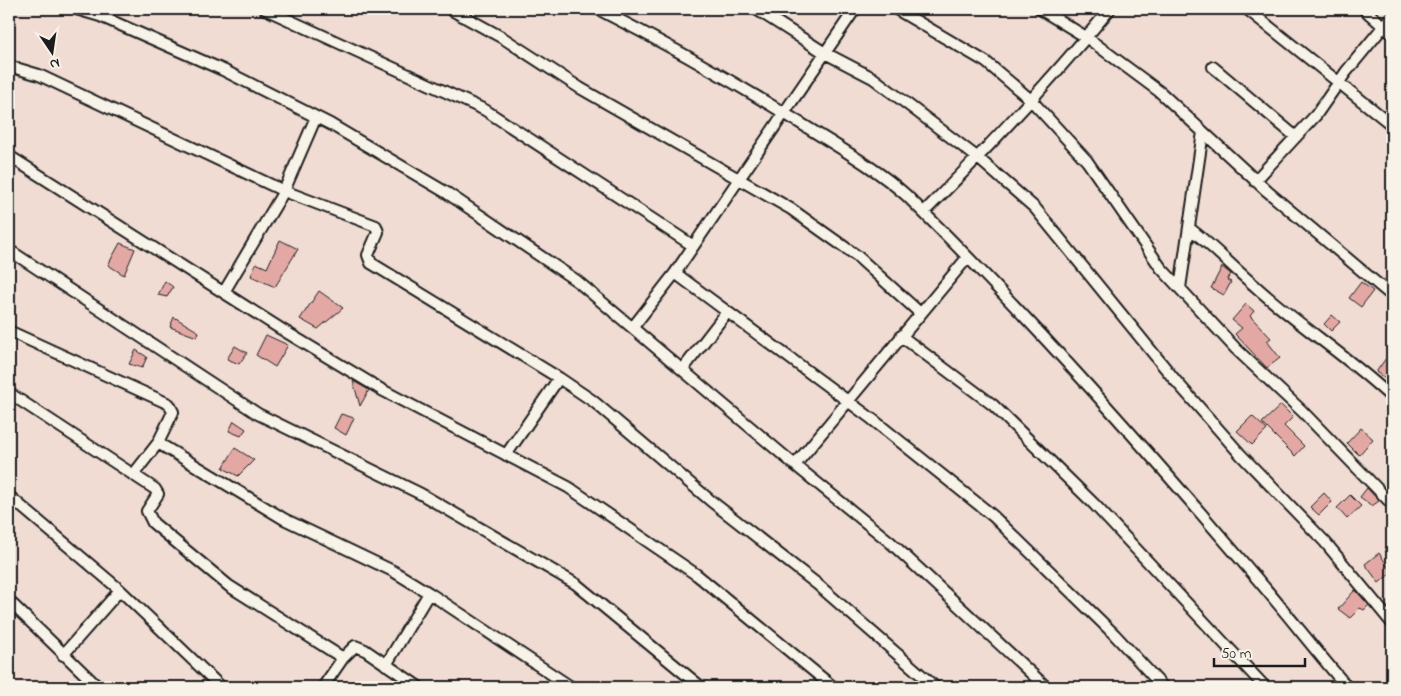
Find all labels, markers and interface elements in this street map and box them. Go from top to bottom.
north arrow [28,28,78,78]
text: N [48,52,62,74]
scale bar [1214,636,1305,668]
text: 50 m [1221,643,1252,665]

